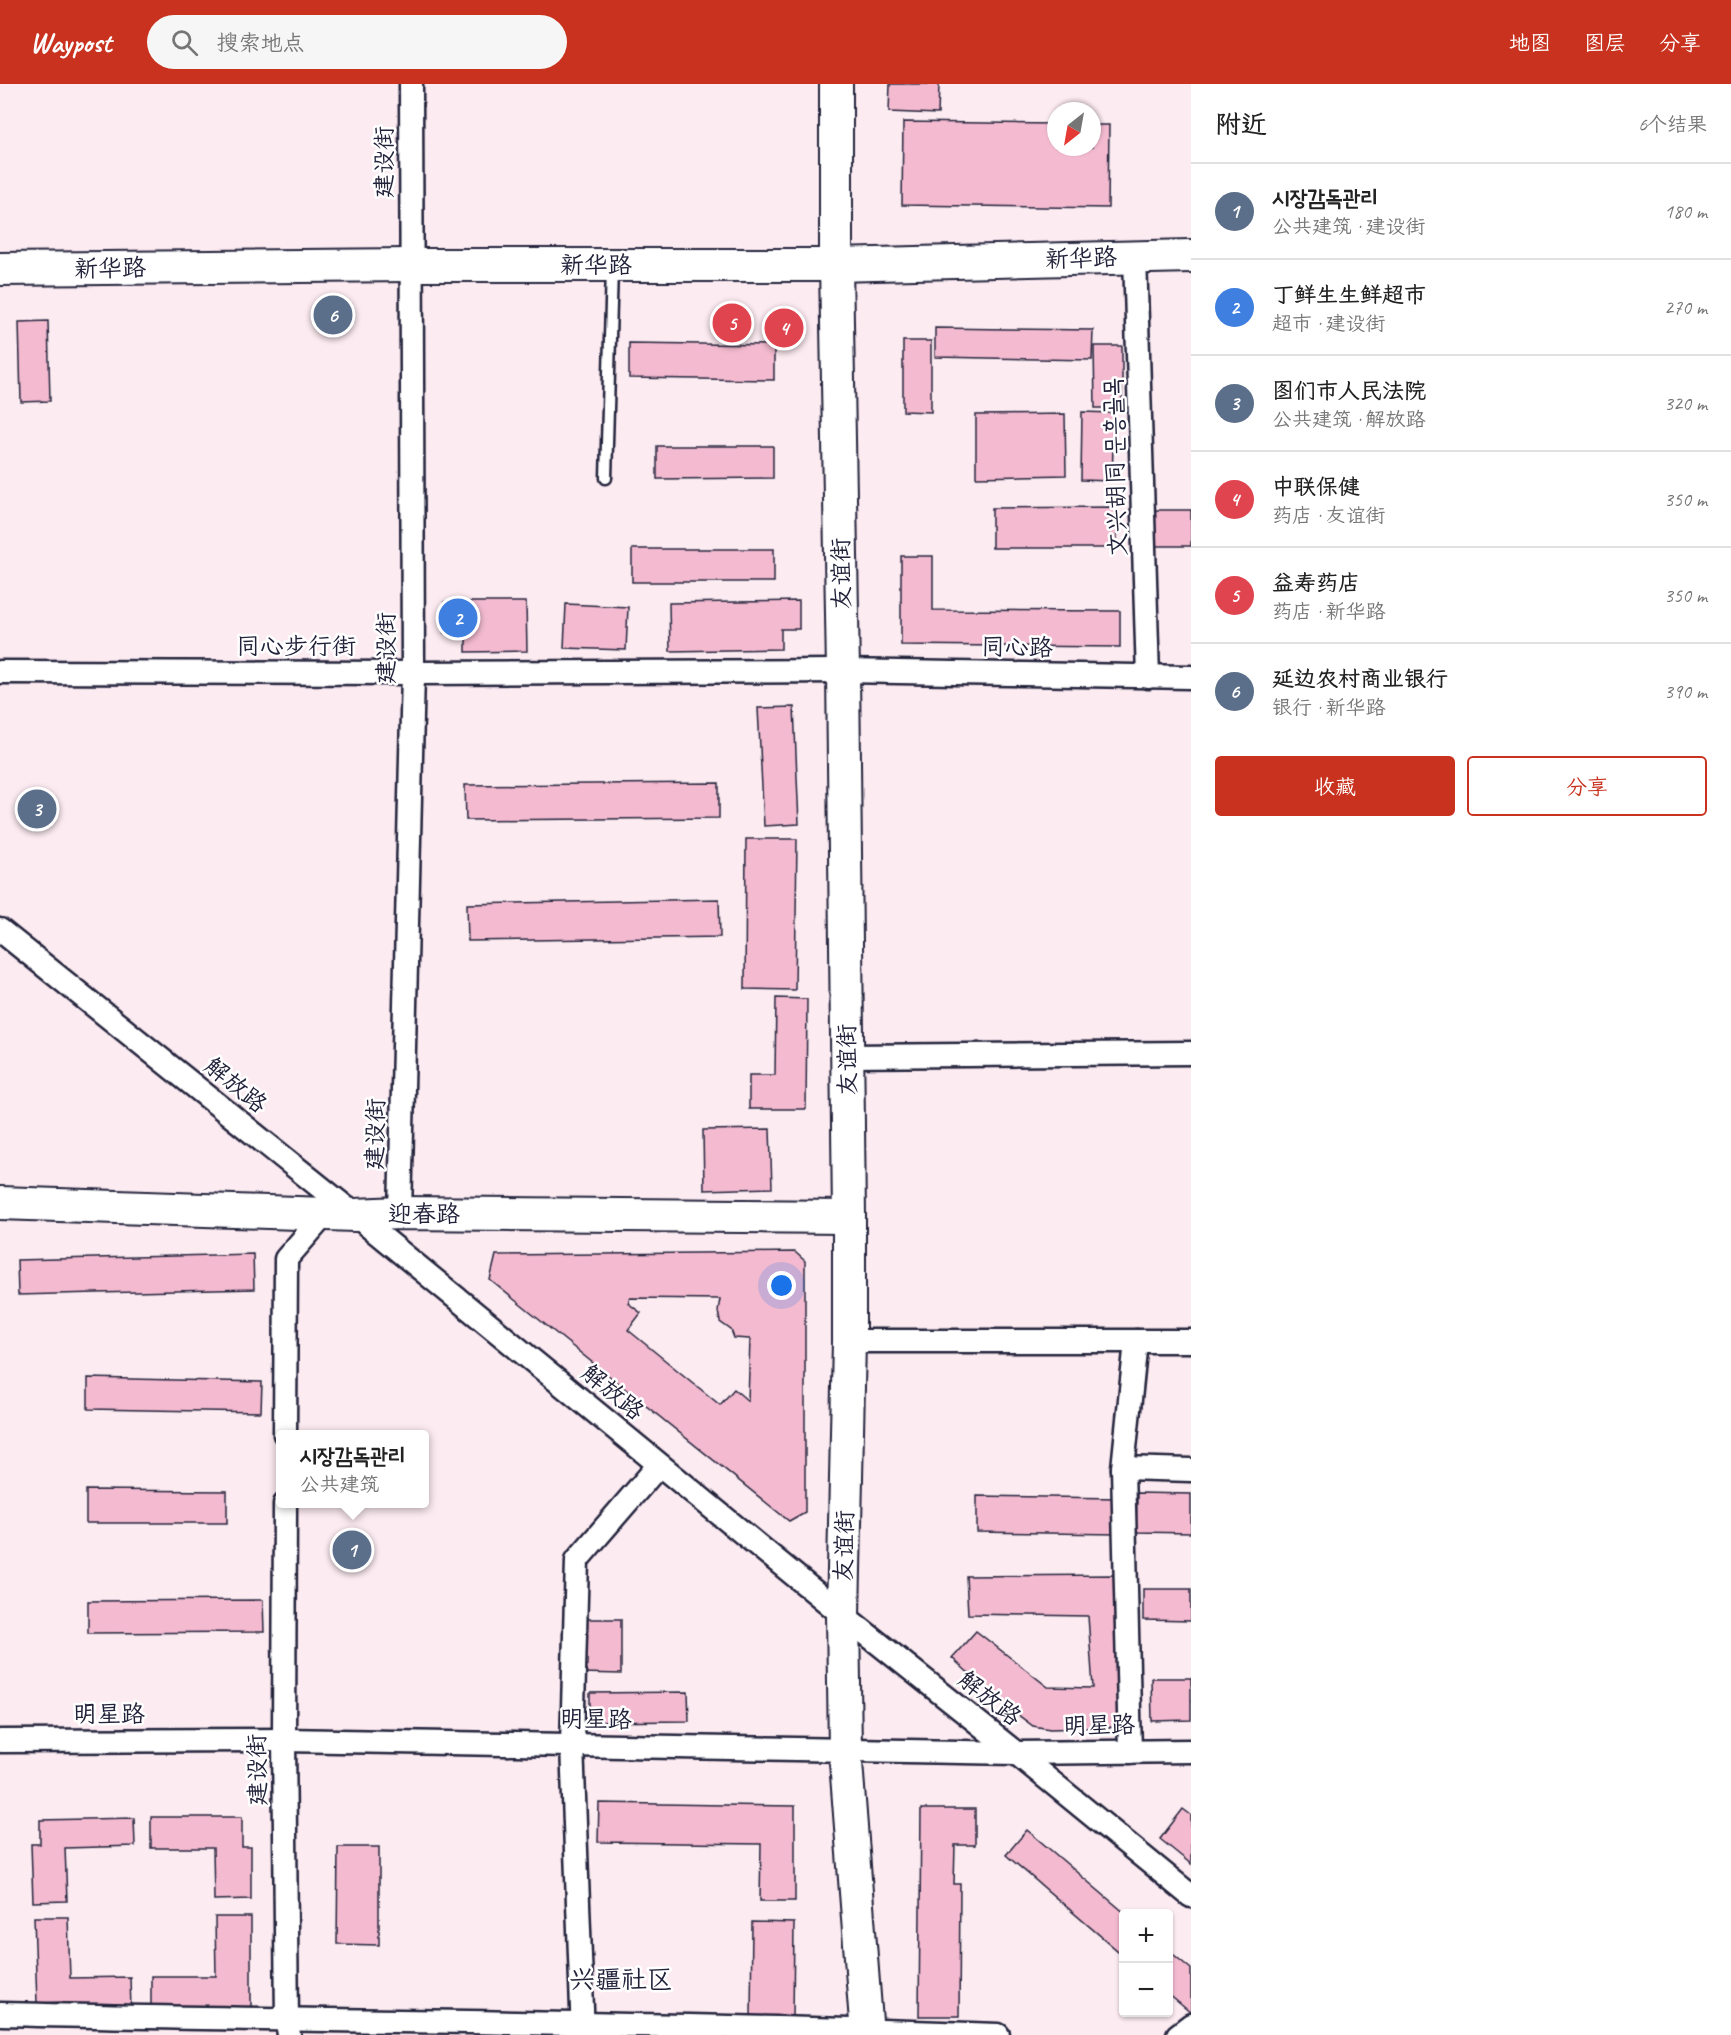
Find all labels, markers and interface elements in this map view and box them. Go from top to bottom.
search box [147,15,567,69]
text: Waypost [30,25,111,60]
icon: search [168,26,201,59]
text: 搜索地点 [216,29,304,57]
text: 地图 [1509,30,1551,56]
text: 图层 [1584,30,1626,56]
text: 分享 [1659,30,1701,56]
north arrow [1047,102,1101,156]
text: 附近 [1215,108,1267,141]
text: 6个结果 [1638,112,1707,137]
street label: 建设街 [369,126,399,198]
text: 시장감독관리 [1272,184,1378,212]
text: 1 [1230,199,1239,224]
text: 180 m [1664,199,1707,224]
text: 公共建筑 · 建设街 [1272,214,1425,239]
street label: 新华路 [1044,242,1118,274]
street label: 新华路 [560,250,632,280]
street label: 新华路 [74,252,146,284]
text: 丁鲜生生鲜超市 [1272,281,1426,309]
pin: 6 [314,292,352,338]
text: 2 [1230,295,1239,320]
text: 270 m [1664,295,1707,320]
pin: 5 [712,300,752,346]
pin: 4 [764,306,804,350]
text: 超市 · 建设街 [1272,311,1385,336]
street label: 文兴胡同 문흥골목 [1097,377,1133,557]
text: 图们市人民法院 [1272,377,1426,405]
text: 3 [1230,391,1239,416]
text: 320 m [1664,391,1707,416]
text: 公共建筑 · 解放路 [1272,407,1425,432]
text: 中联保健 [1272,473,1360,501]
text: 4 [1230,487,1239,512]
text: 350 m [1664,487,1707,512]
text: 药店 · 友谊街 [1272,503,1385,528]
street label: 友谊街 [825,538,857,610]
text: 益寿药店 [1272,569,1360,597]
text: 5 [1230,583,1239,608]
text: 350 m [1664,583,1707,608]
pin: 2 [438,596,478,640]
text: 药店 · 新华路 [1272,599,1385,624]
street label: 建设街 [371,612,401,684]
street label: 同心步行街 [236,631,356,661]
street label: 同心路 [981,631,1053,663]
text: 延边农村商业银行 [1272,665,1448,693]
text: 6 [1230,679,1239,704]
text: 390 m [1664,679,1707,704]
text: 银行 · 新华路 [1272,695,1385,720]
button: 收藏 [1215,756,1455,816]
button: 分享 [1467,756,1707,816]
pin: 3 [18,786,57,832]
street label: 友谊街 [831,1024,863,1096]
street label: 解放路 [199,1051,273,1119]
street label: 建设街 [359,1098,391,1170]
street label: 迎春路 [388,1199,460,1229]
your location [767,1271,796,1300]
street label: 解放路 [576,1358,650,1426]
popup [276,1430,429,1508]
text: 시장감독관리 [299,1442,406,1470]
text: 公共建筑 [299,1472,379,1497]
street label: 友谊街 [828,1510,860,1582]
pin: 1 [332,1528,372,1572]
street label: 解放路 [952,1664,1028,1732]
street label: 明星路 [73,1699,145,1729]
street label: 明星路 [560,1703,632,1735]
street label: 明星路 [1063,1709,1135,1741]
street label: 建设街 [241,1734,273,1806]
map controls [1119,1909,1173,2017]
button: + [1119,1909,1173,1963]
district label: 兴疆社区 [569,1963,673,1996]
button: − [1119,1963,1173,2017]

